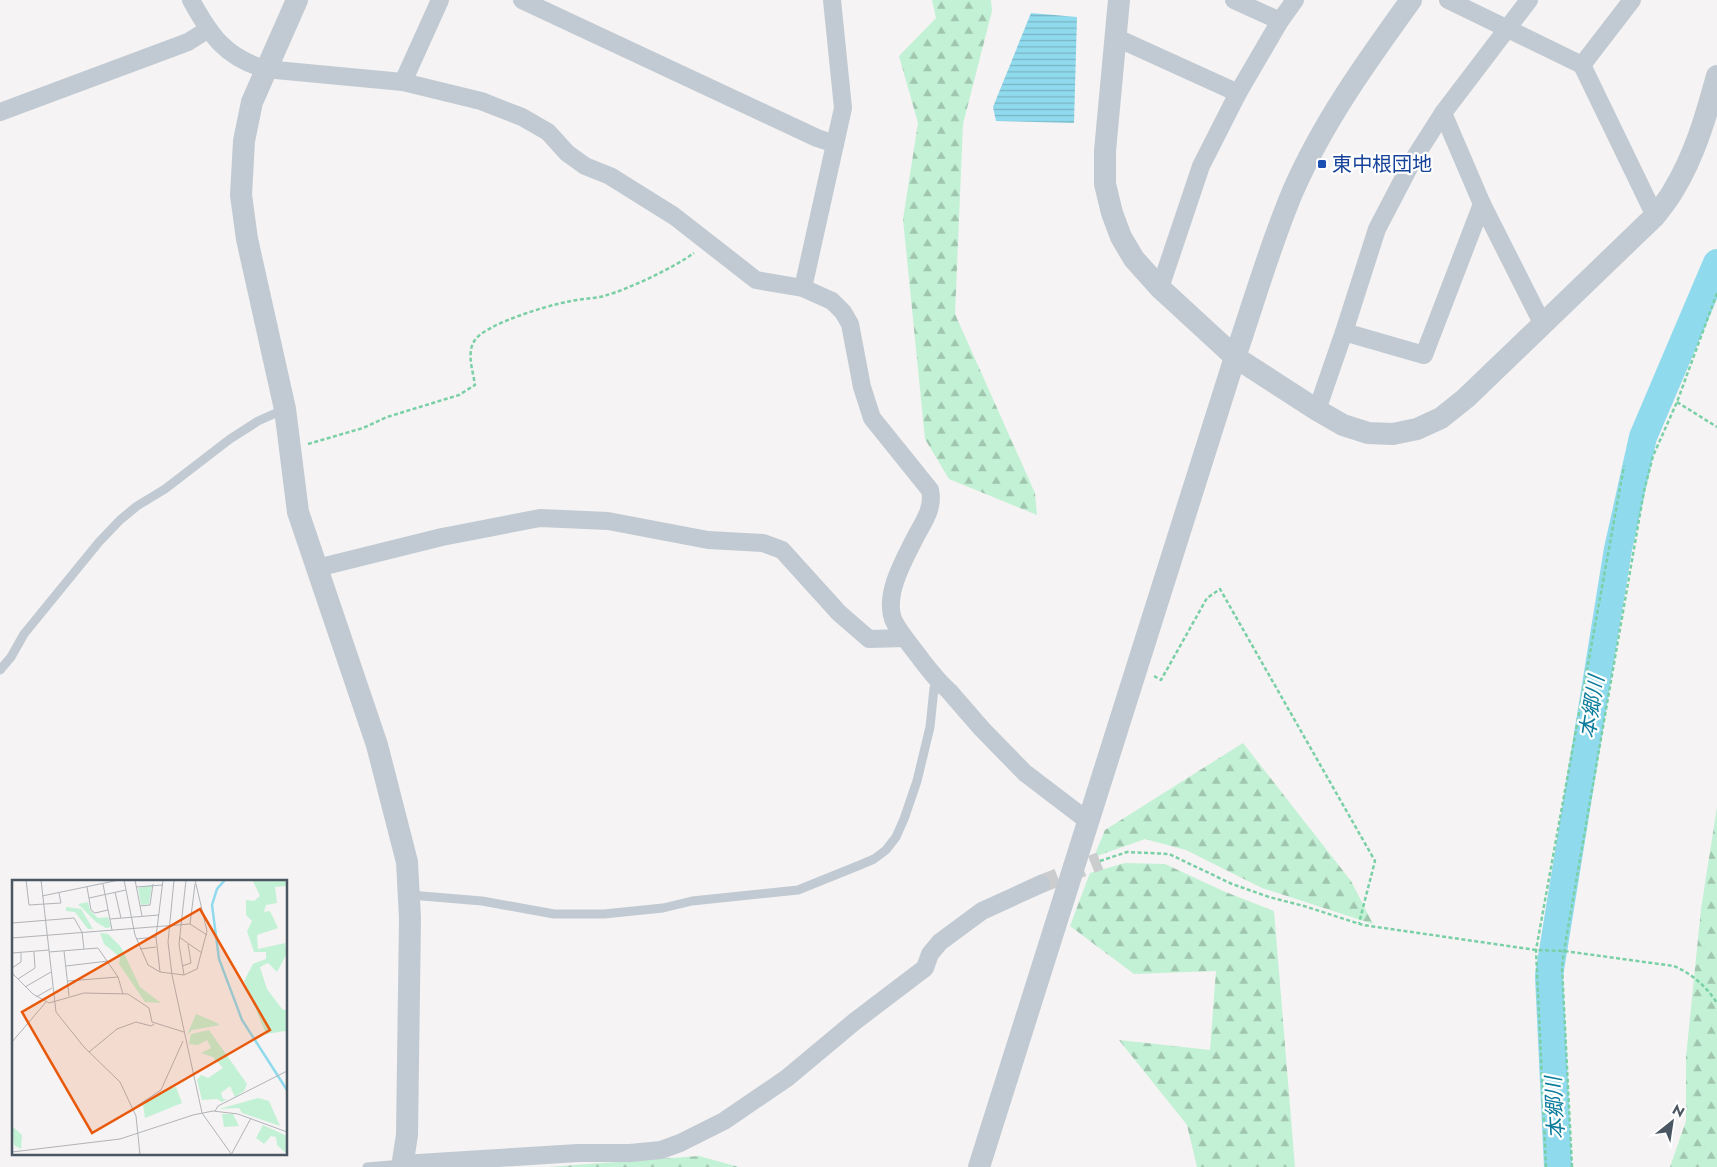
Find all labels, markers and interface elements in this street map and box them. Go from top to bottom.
place label: 東中根団地 [1332,150,1432,179]
marker: 東中根団地 [1316,158,1328,170]
water label: 本郷川 [1572,672,1612,740]
inset map [12,880,288,1154]
water label: 本郷川 [1538,1074,1572,1140]
north arrow [1647,1097,1697,1147]
text: N [1669,1099,1688,1122]

